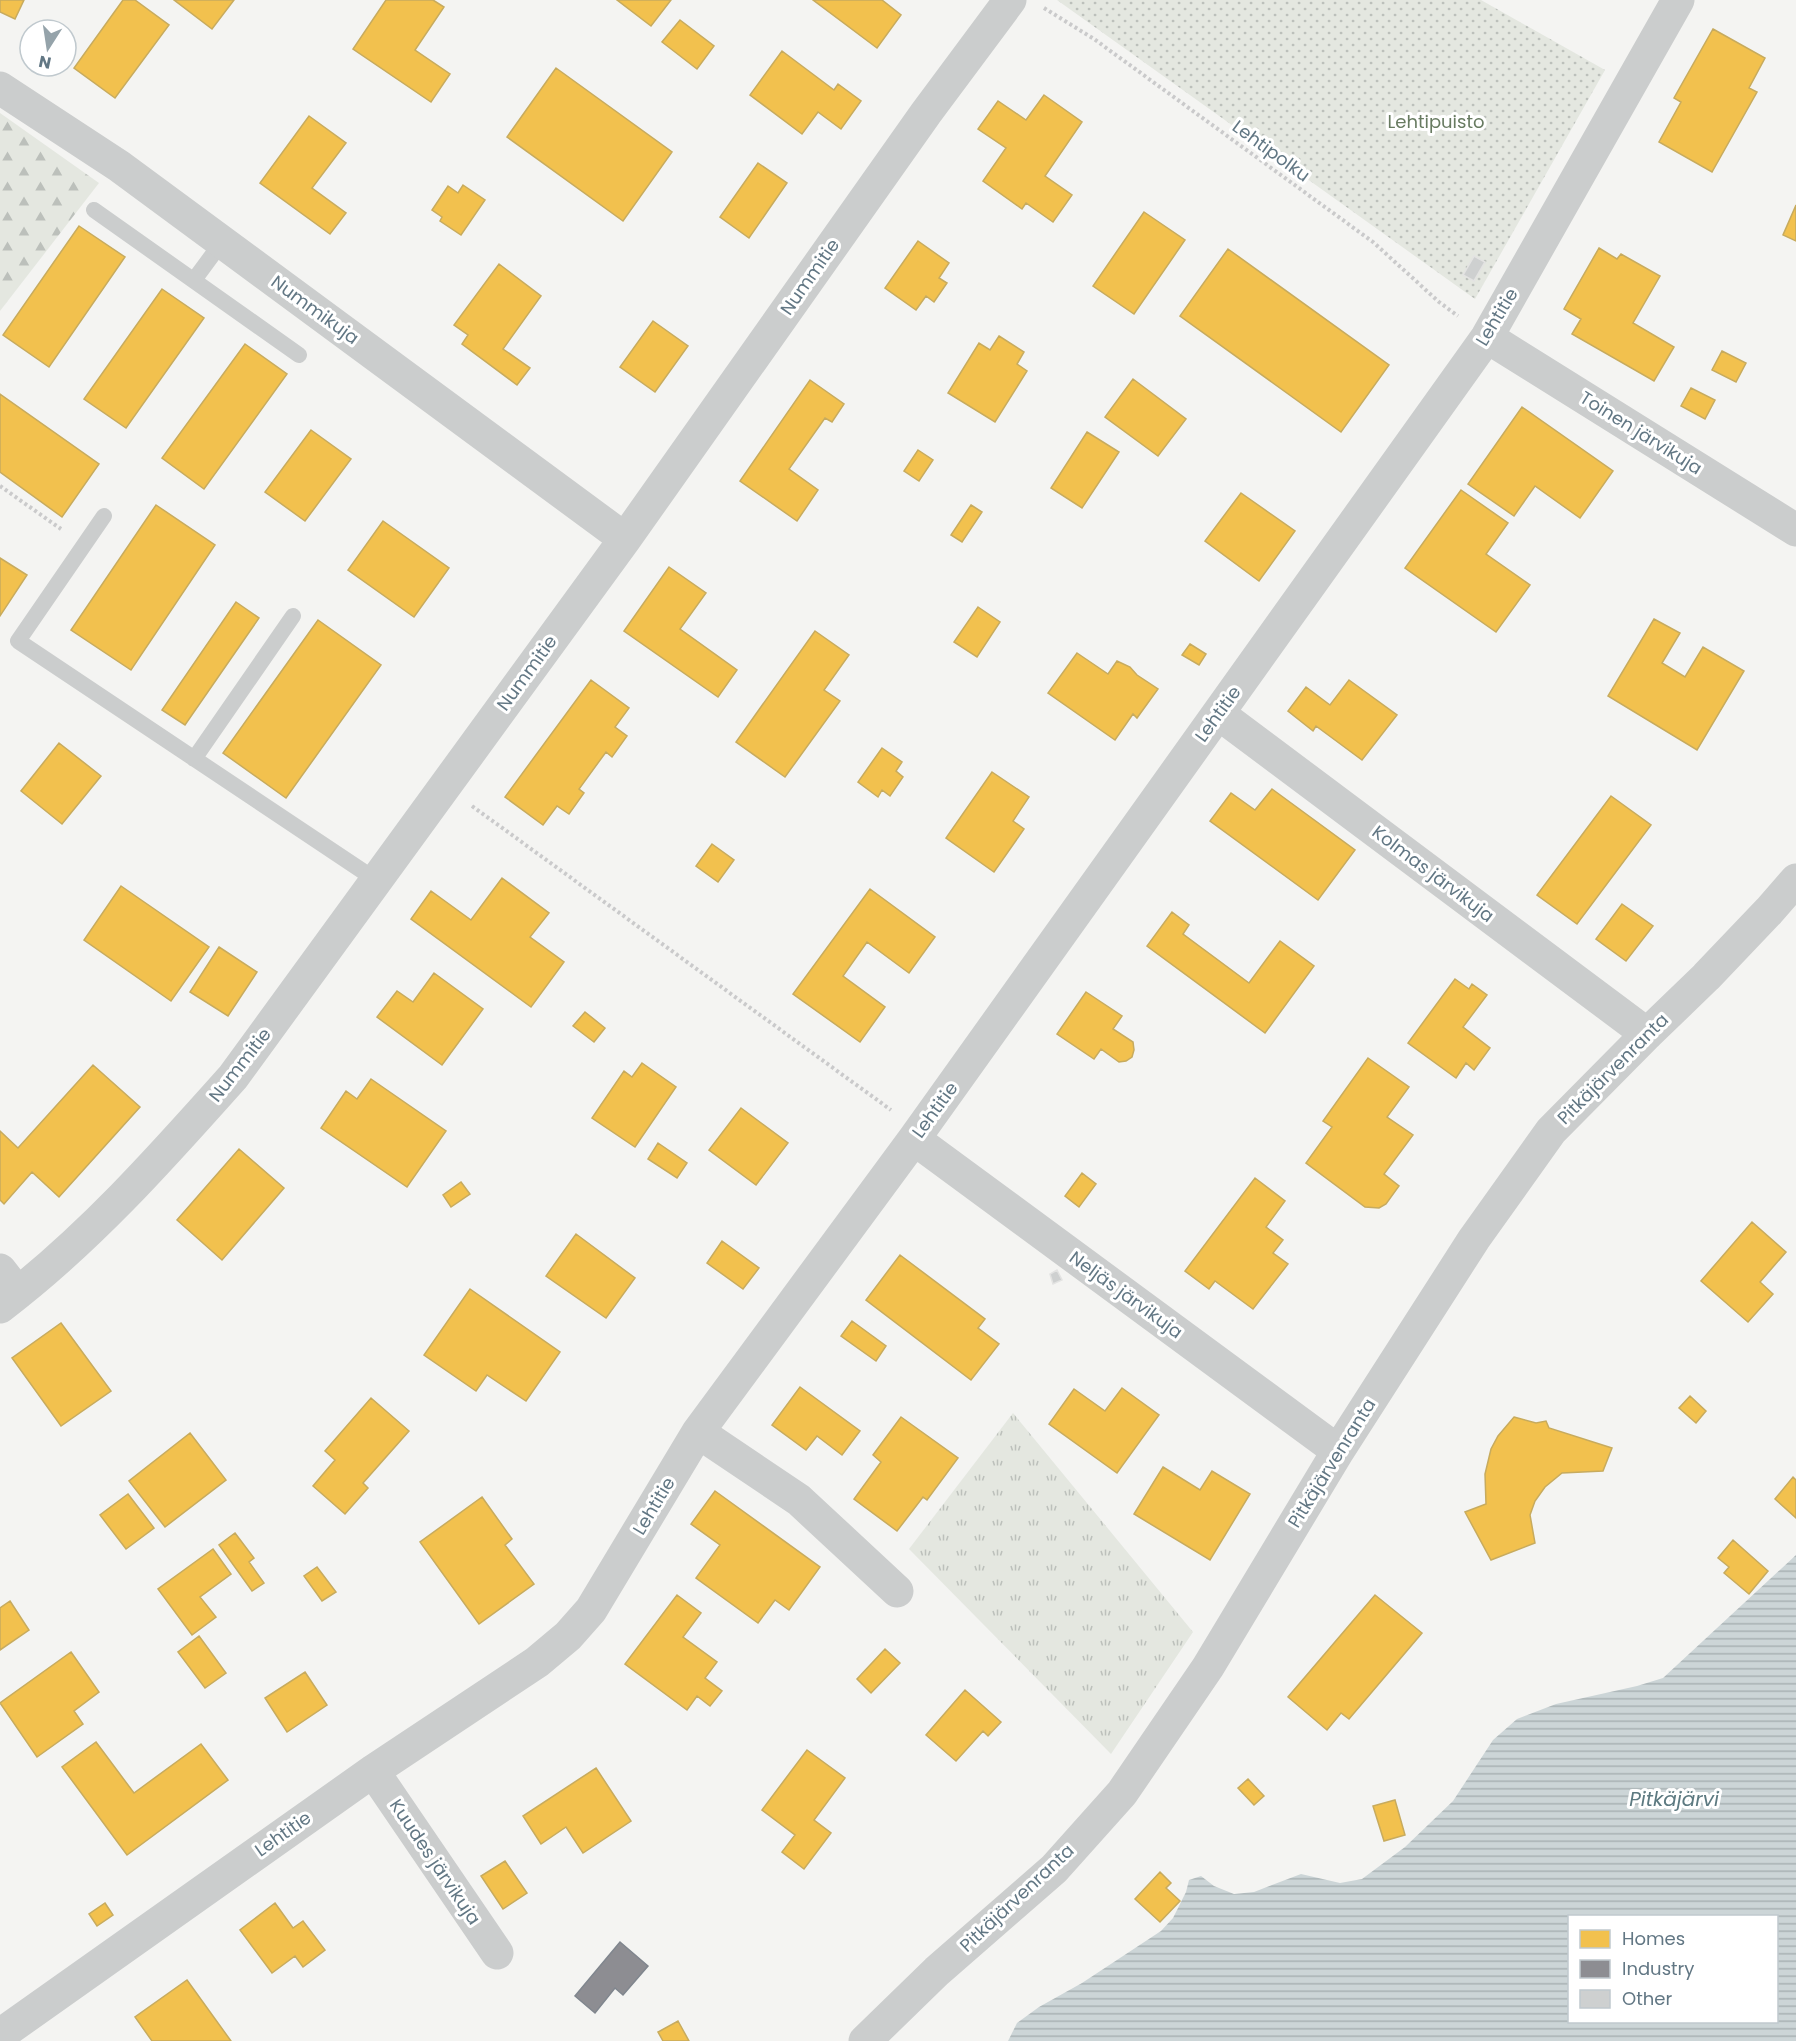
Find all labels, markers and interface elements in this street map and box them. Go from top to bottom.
north arrow [18,18,78,78]
text: N [37,50,53,75]
park label: Lehtipuisto [1387,109,1485,134]
street label: Lehtipolku [1227,114,1315,187]
street label: Nummitie [774,234,845,320]
street label: Nummikuja [266,269,364,350]
street label: Lehtitie [1469,283,1524,350]
street label: Toinen järvikuja [1575,385,1707,480]
street label: Nummitie [491,630,563,716]
street label: Lehtitie [1189,681,1246,747]
street label: Kolmas järvikuja [1367,819,1499,928]
street label: Pitkäjärvenranta [1551,1007,1674,1130]
street label: Nummitie [203,1022,276,1107]
street label: Lehtitie [906,1077,963,1143]
street label: Neljäs järvikuja [1065,1245,1188,1344]
street label: Pitkäjärvenranta [1282,1393,1381,1532]
street label: Lehtitie [626,1472,681,1539]
water label: Pitkäjärvi [1629,1785,1720,1813]
street label: Kuudes järvikuja [384,1794,487,1930]
street label: Lehtitie [250,1805,316,1862]
street label: Pitkäjärvenranta [954,1838,1079,1957]
legend [1568,1915,1778,2023]
text: Homes [1622,1926,1685,1951]
text: Industry [1622,1956,1694,1981]
text: Other [1622,1986,1672,2011]

